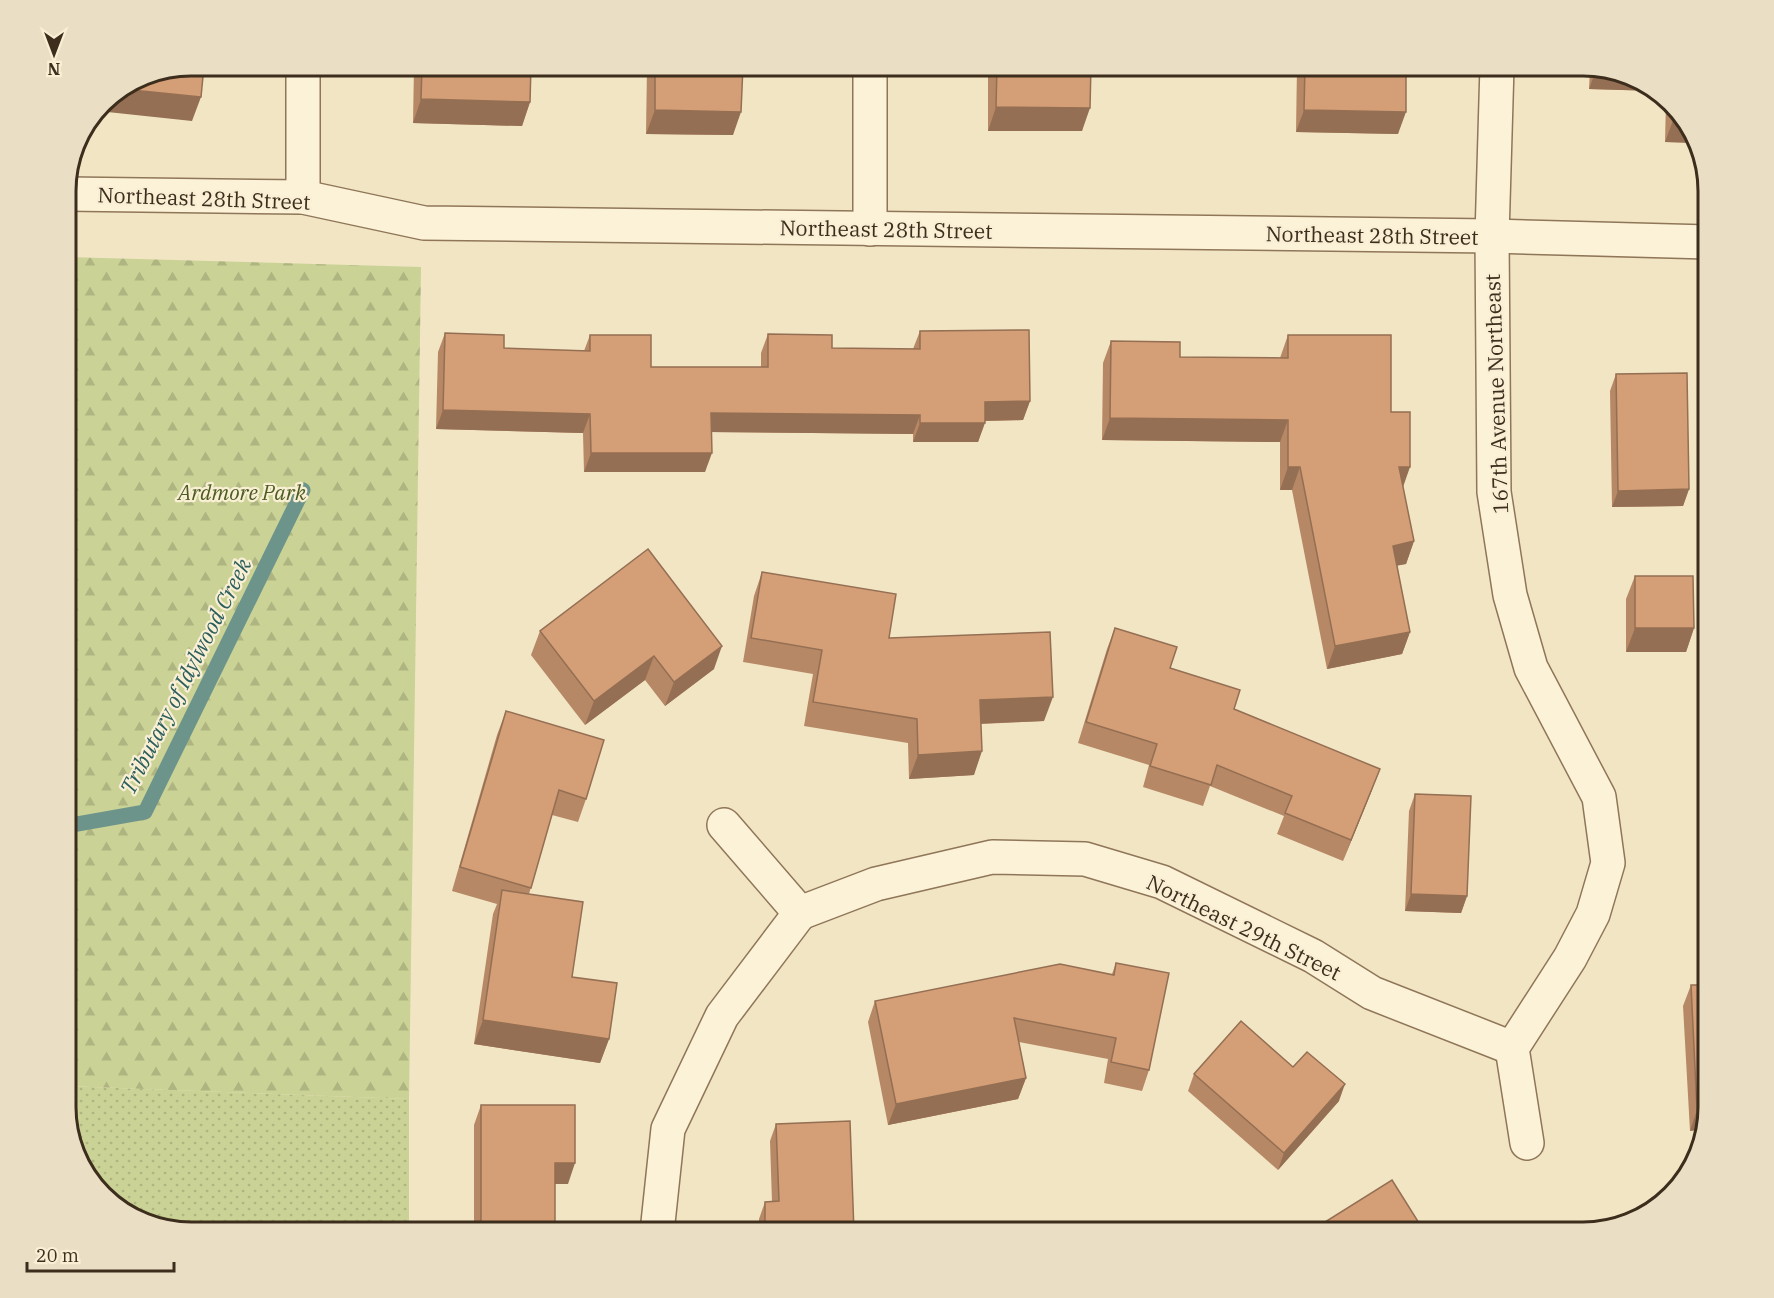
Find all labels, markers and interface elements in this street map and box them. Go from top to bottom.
north arrow [24,24,84,84]
text: N [48,59,60,79]
street label: Northeast 28th Street [97,180,311,216]
street label: Northeast 28th Street [779,213,993,245]
street label: Northeast 28th Street [1265,219,1479,251]
street label: 167th Avenue Northeast [1478,273,1514,515]
park label: Ardmore Park [176,478,307,506]
water label: Tributary of Idylwood Creek [113,553,257,799]
street label: Northeast 29th Street [1142,868,1346,986]
scale bar [27,1235,174,1273]
text: 20 m [36,1244,79,1267]

